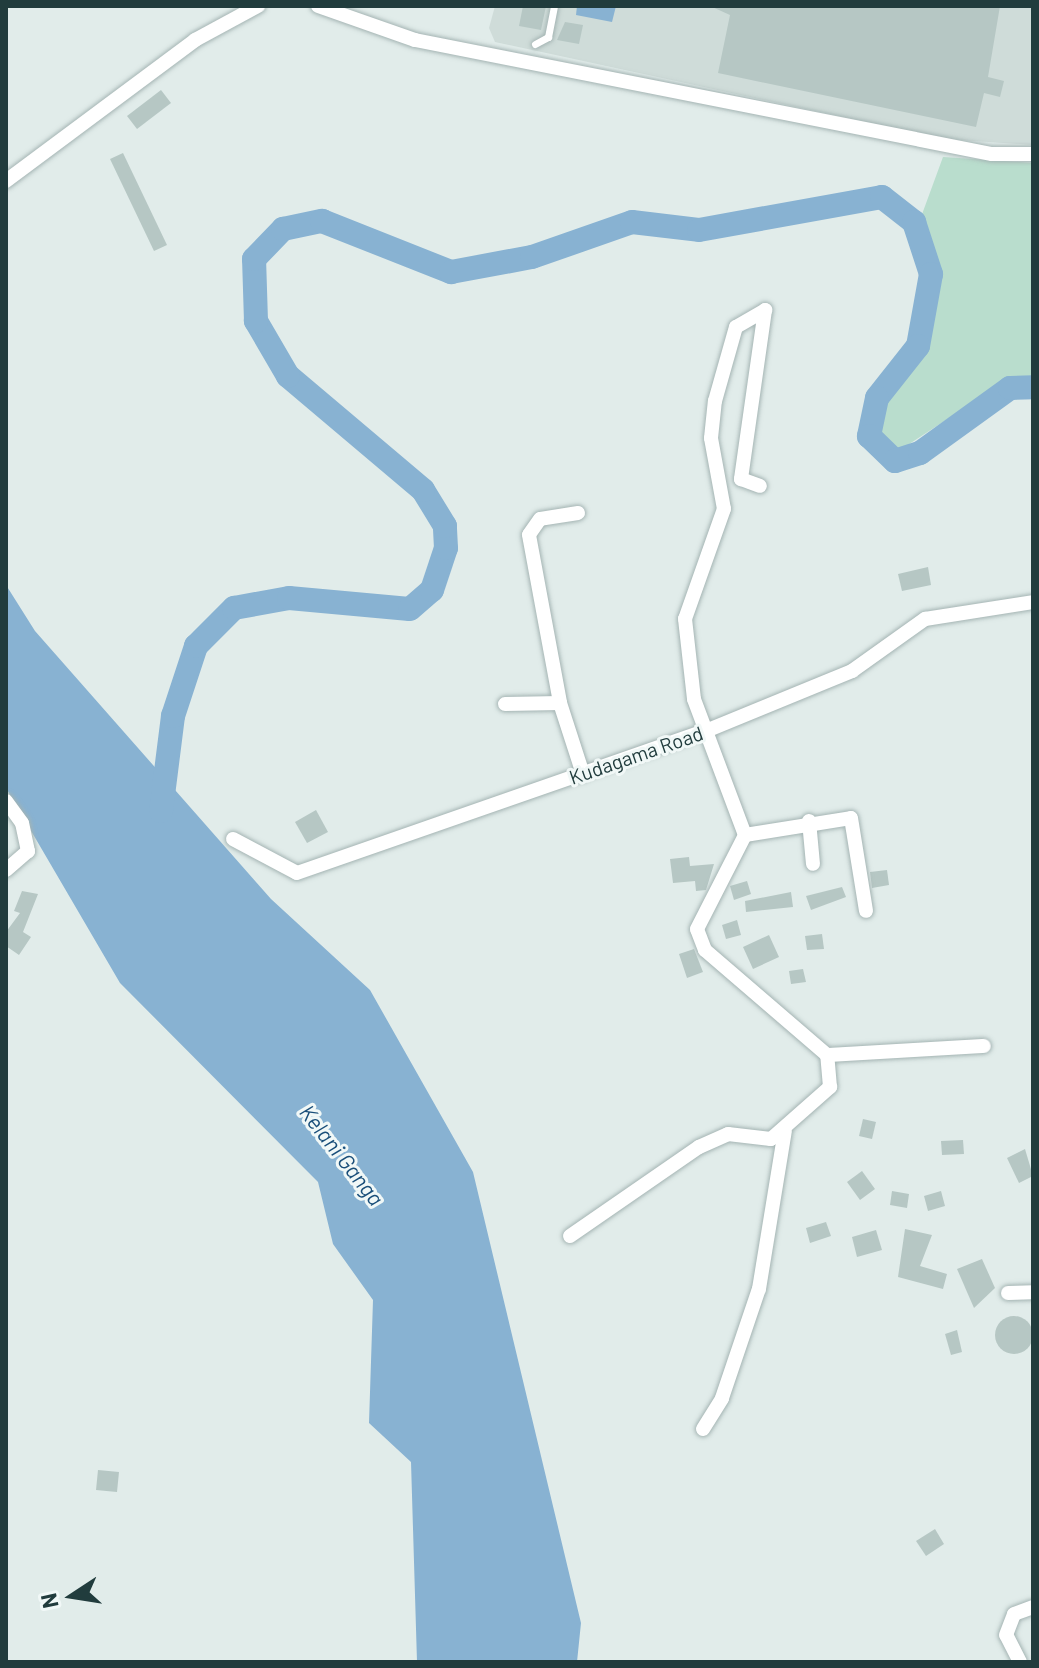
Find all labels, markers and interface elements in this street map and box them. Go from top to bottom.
street label: Kudagama Road [566,721,706,789]
water label: Kelani Ganga [294,1099,390,1211]
north arrow [32,1556,112,1636]
text: N [34,1591,63,1611]

